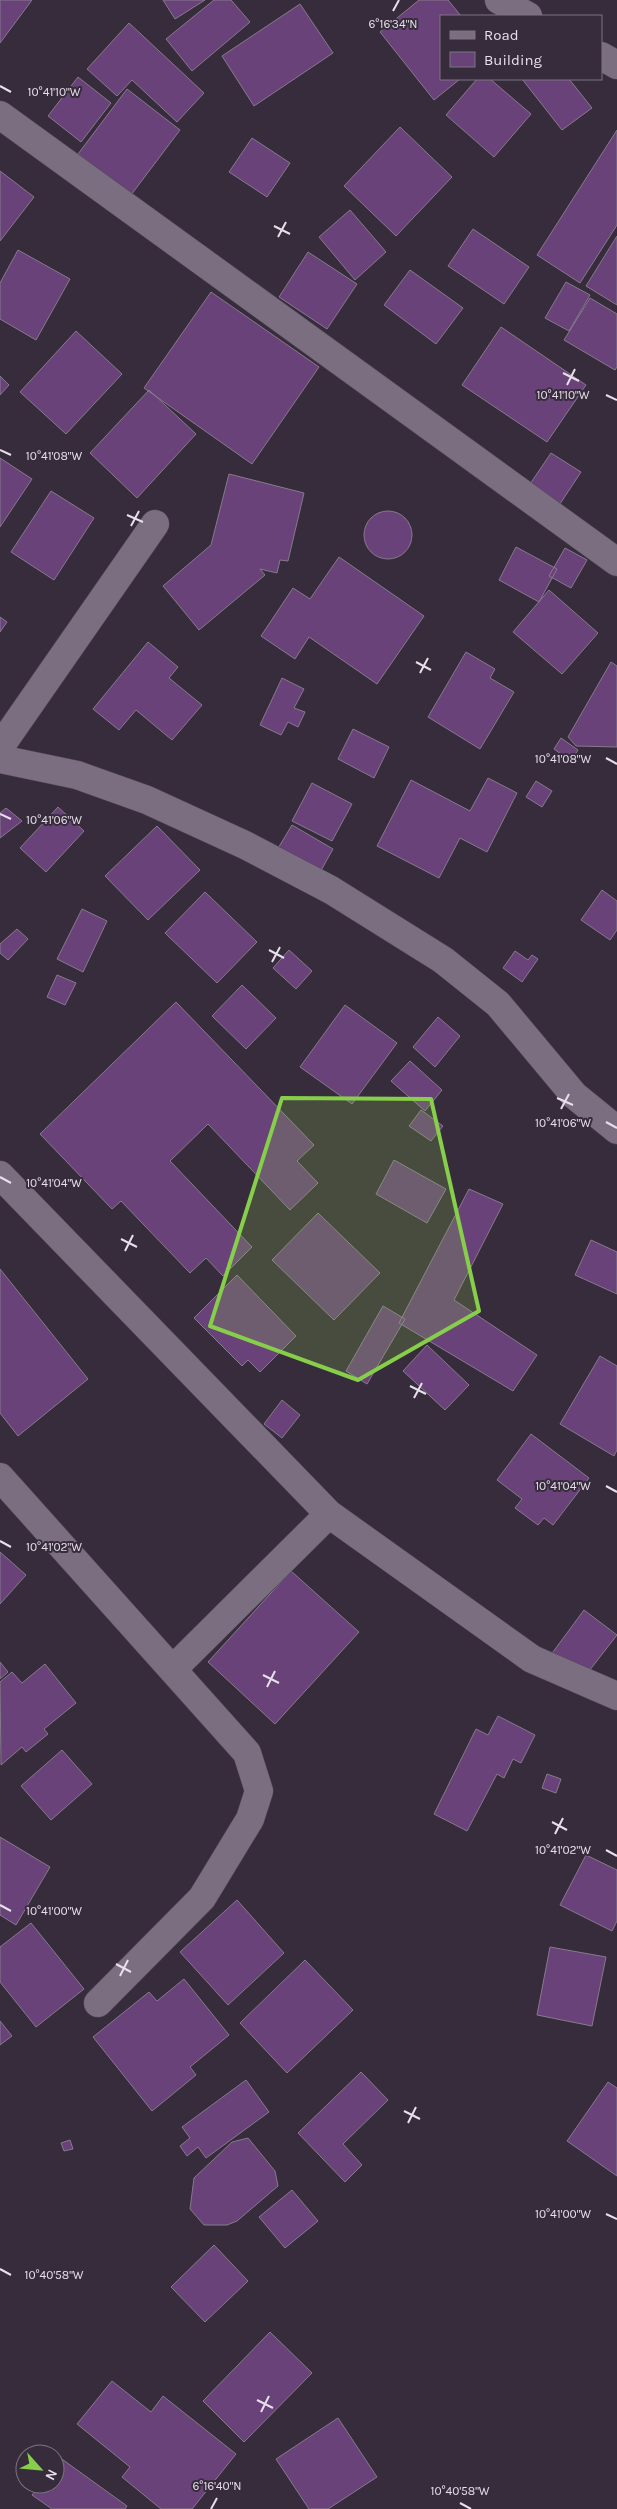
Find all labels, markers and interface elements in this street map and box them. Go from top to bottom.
legend [440,15,602,80]
text: 6°16'34"N [368,17,418,31]
text: Road [484,26,519,44]
text: Building [484,51,542,69]
text: 10°41'10"W [28,85,81,99]
text: 10°41'10"W [537,388,590,402]
text: 10°41'08"W [26,449,82,463]
text: 10°41'08"W [535,752,591,766]
text: 10°41'06"W [26,813,82,827]
text: 10°41'06"W [535,1116,591,1130]
text: 10°41'04"W [26,1176,82,1190]
text: 10°41'04"W [535,1479,591,1493]
text: 10°41'02"W [26,1540,82,1554]
text: 10°41'02"W [535,1843,591,1857]
text: 10°41'00"W [26,1904,82,1918]
text: 10°41'00"W [535,2207,591,2221]
text: 10°40'58"W [24,2268,84,2282]
north arrow [15,2444,65,2494]
text: N [41,2466,61,2483]
text: 6°16'40"N [192,2479,242,2493]
text: 10°40'58"W [430,2484,490,2498]

